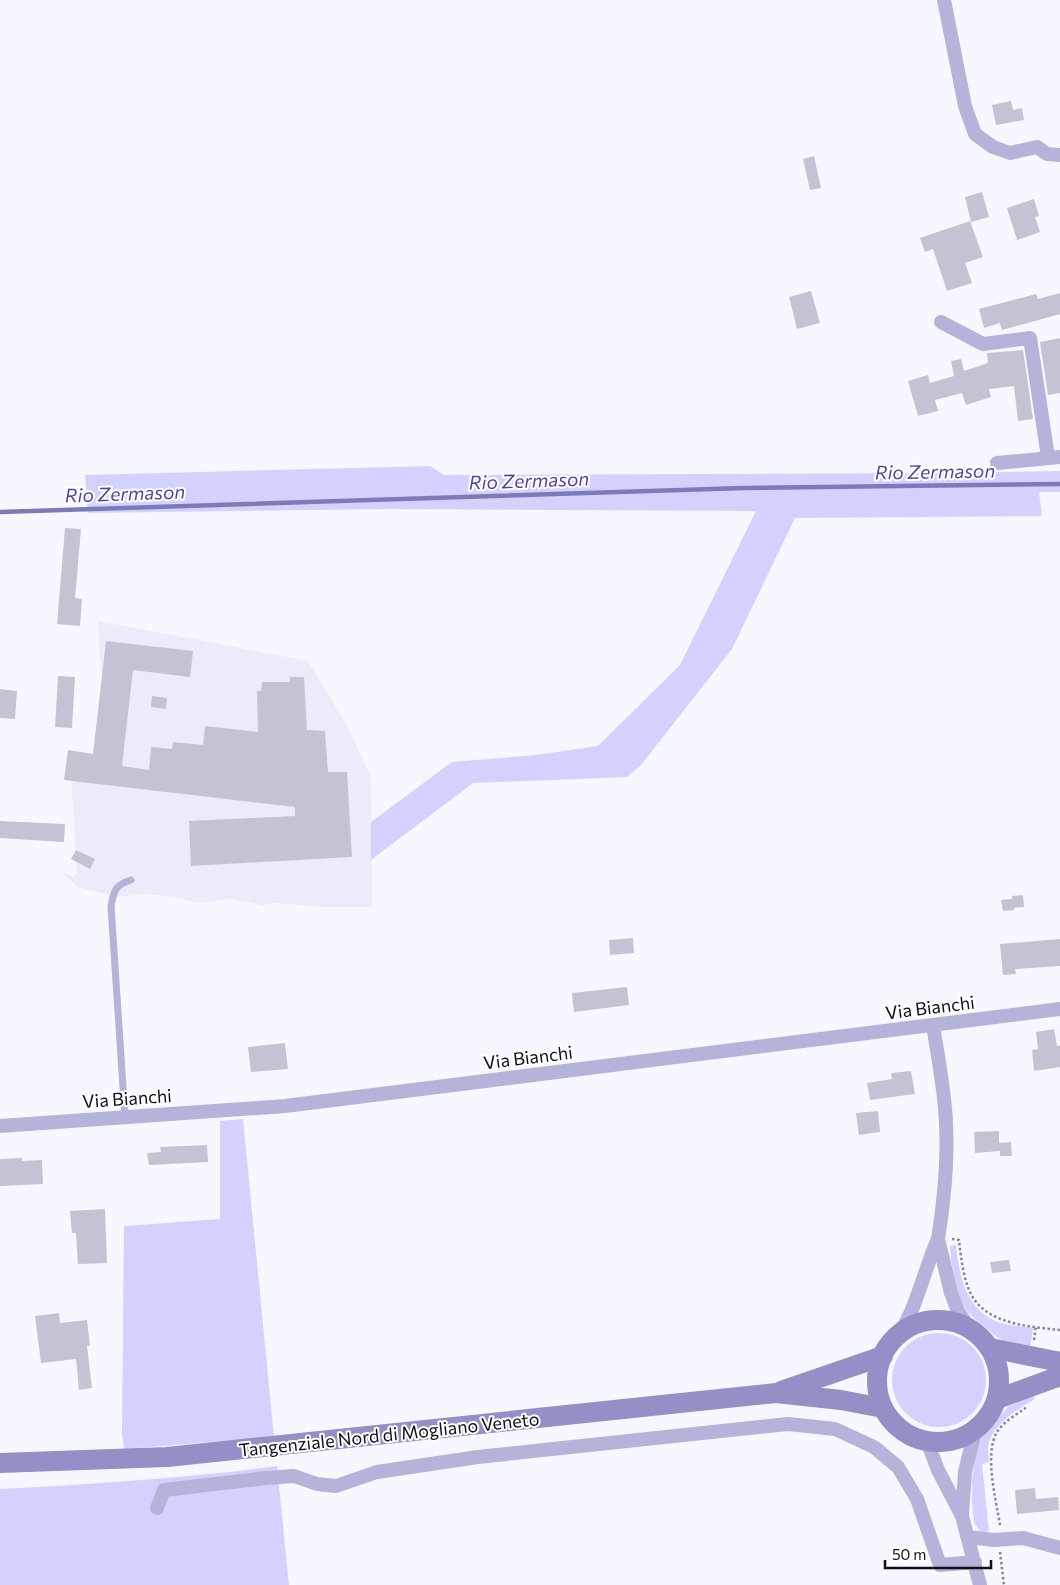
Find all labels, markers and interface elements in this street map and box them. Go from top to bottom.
water label: Rio Zermason [875,458,995,484]
water label: Rio Zermason [468,466,590,494]
water label: Rio Zermason [64,479,186,507]
street label: Via Bianchi [884,991,976,1023]
street label: Via Bianchi [482,1041,574,1073]
street label: Via Bianchi [82,1084,172,1112]
street label: Tangenziale Nord di Mogliano Veneto [238,1407,540,1461]
scale bar [885,1538,991,1570]
text: 50 m [892,1545,926,1563]

